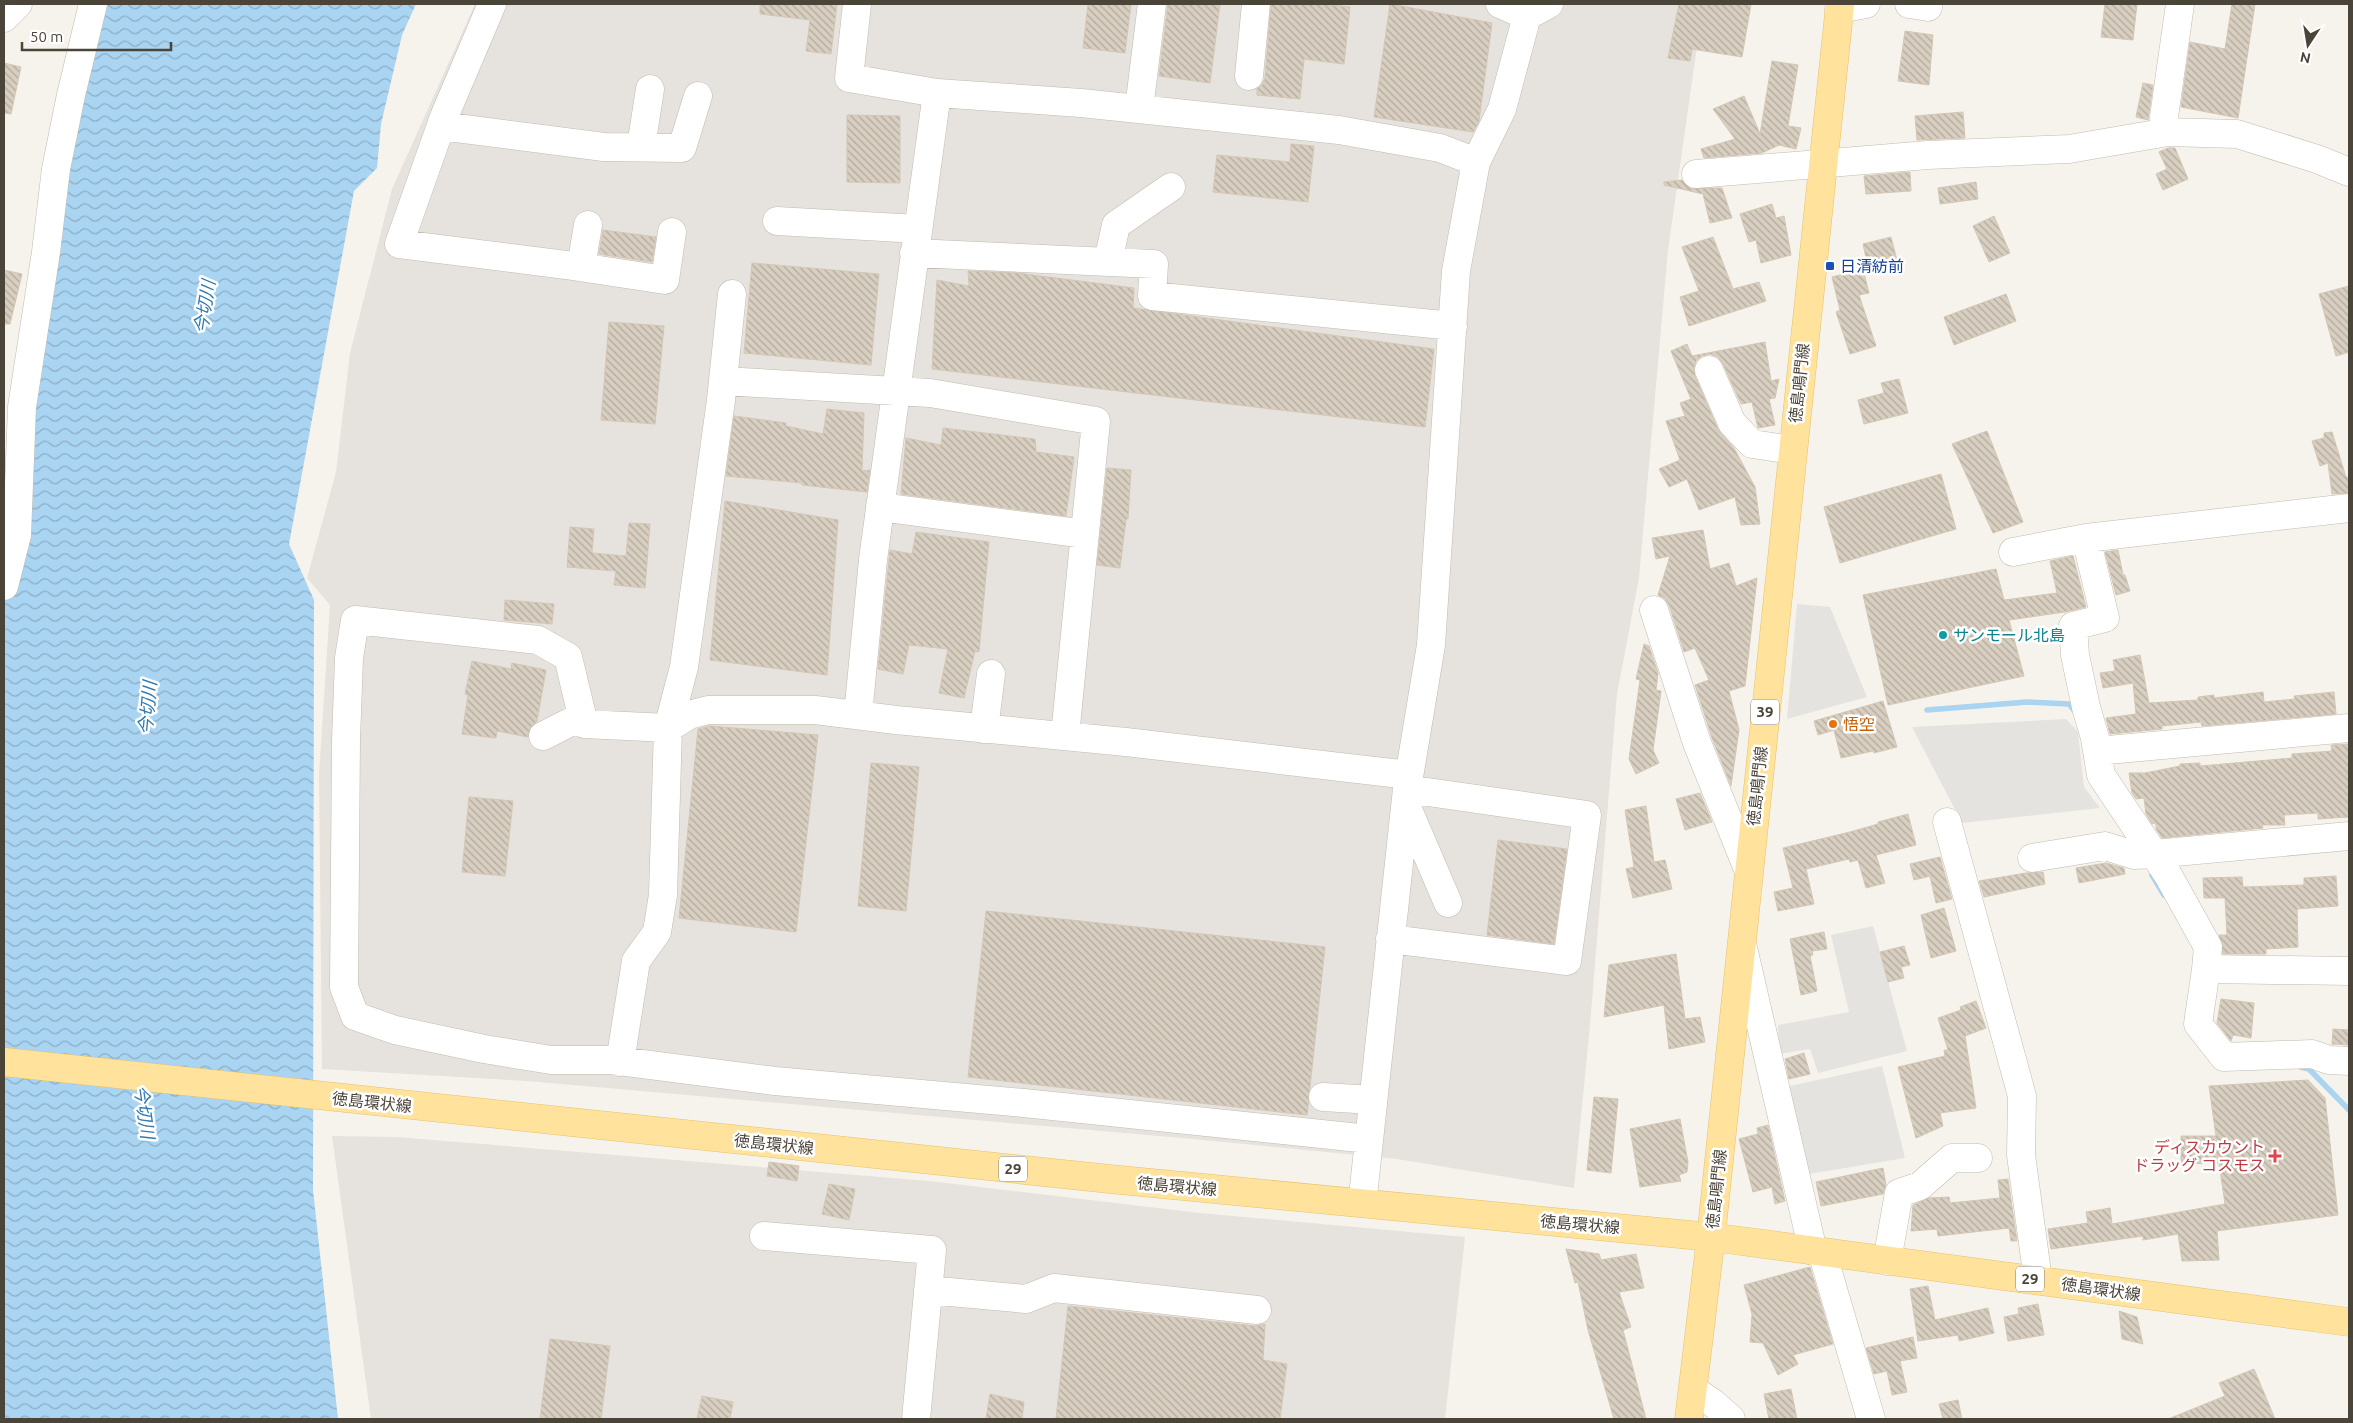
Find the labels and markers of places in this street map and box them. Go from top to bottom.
place label: 日清紡前 [1840,257,1904,275]
marker: 日清紡前 [1824,260,1836,272]
place label: サンモール北島 [1953,626,2065,644]
marker: サンモール北島 [1937,629,1949,641]
place label: 悟空 [1843,715,1875,733]
marker: 悟空 [1827,718,1839,730]
place label: ディスカウント ドラッグ コスモス [2133,1138,2265,1174]
marker: ディスカウント ドラッグ コスモス [2269,1150,2281,1162]

